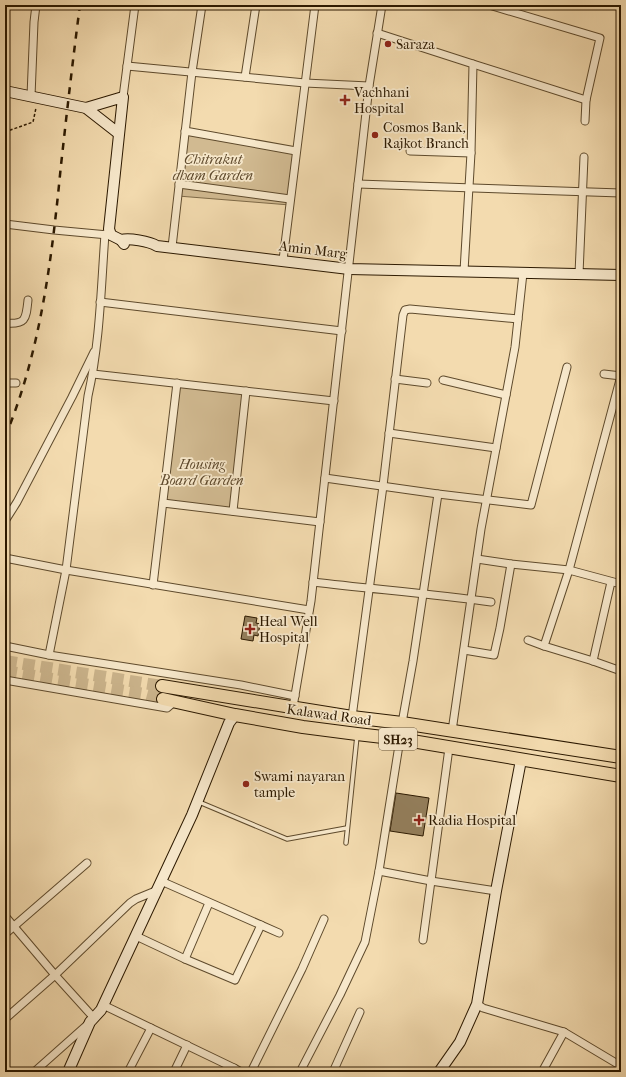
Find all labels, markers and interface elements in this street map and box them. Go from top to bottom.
place label: Saraza [396,36,435,53]
marker: Saraza [383,39,393,49]
place label: Vachhani Hospital [353,84,409,117]
marker: Vachhani Hospital [339,94,351,106]
place label: Cosmos Bank, Rajkot Branch [383,119,469,152]
marker: Cosmos Bank, Rajkot Branch [370,130,380,140]
park label: Chitrakut dham Garden [173,151,253,184]
street label: Amin Marg [277,237,349,263]
park label: Housing Board Garden [159,456,244,489]
place label: Heal Well Hospital [259,613,318,646]
marker: Heal Well Hospital [244,623,256,635]
street label: Kalawad Road [286,701,373,729]
road number: SH23 [379,728,417,750]
place label: Swami nayaran tample [254,768,345,801]
marker: Swami nayaran tample [241,779,251,789]
place label: Radia Hospital [428,812,516,829]
marker: Radia Hospital [413,814,425,826]

